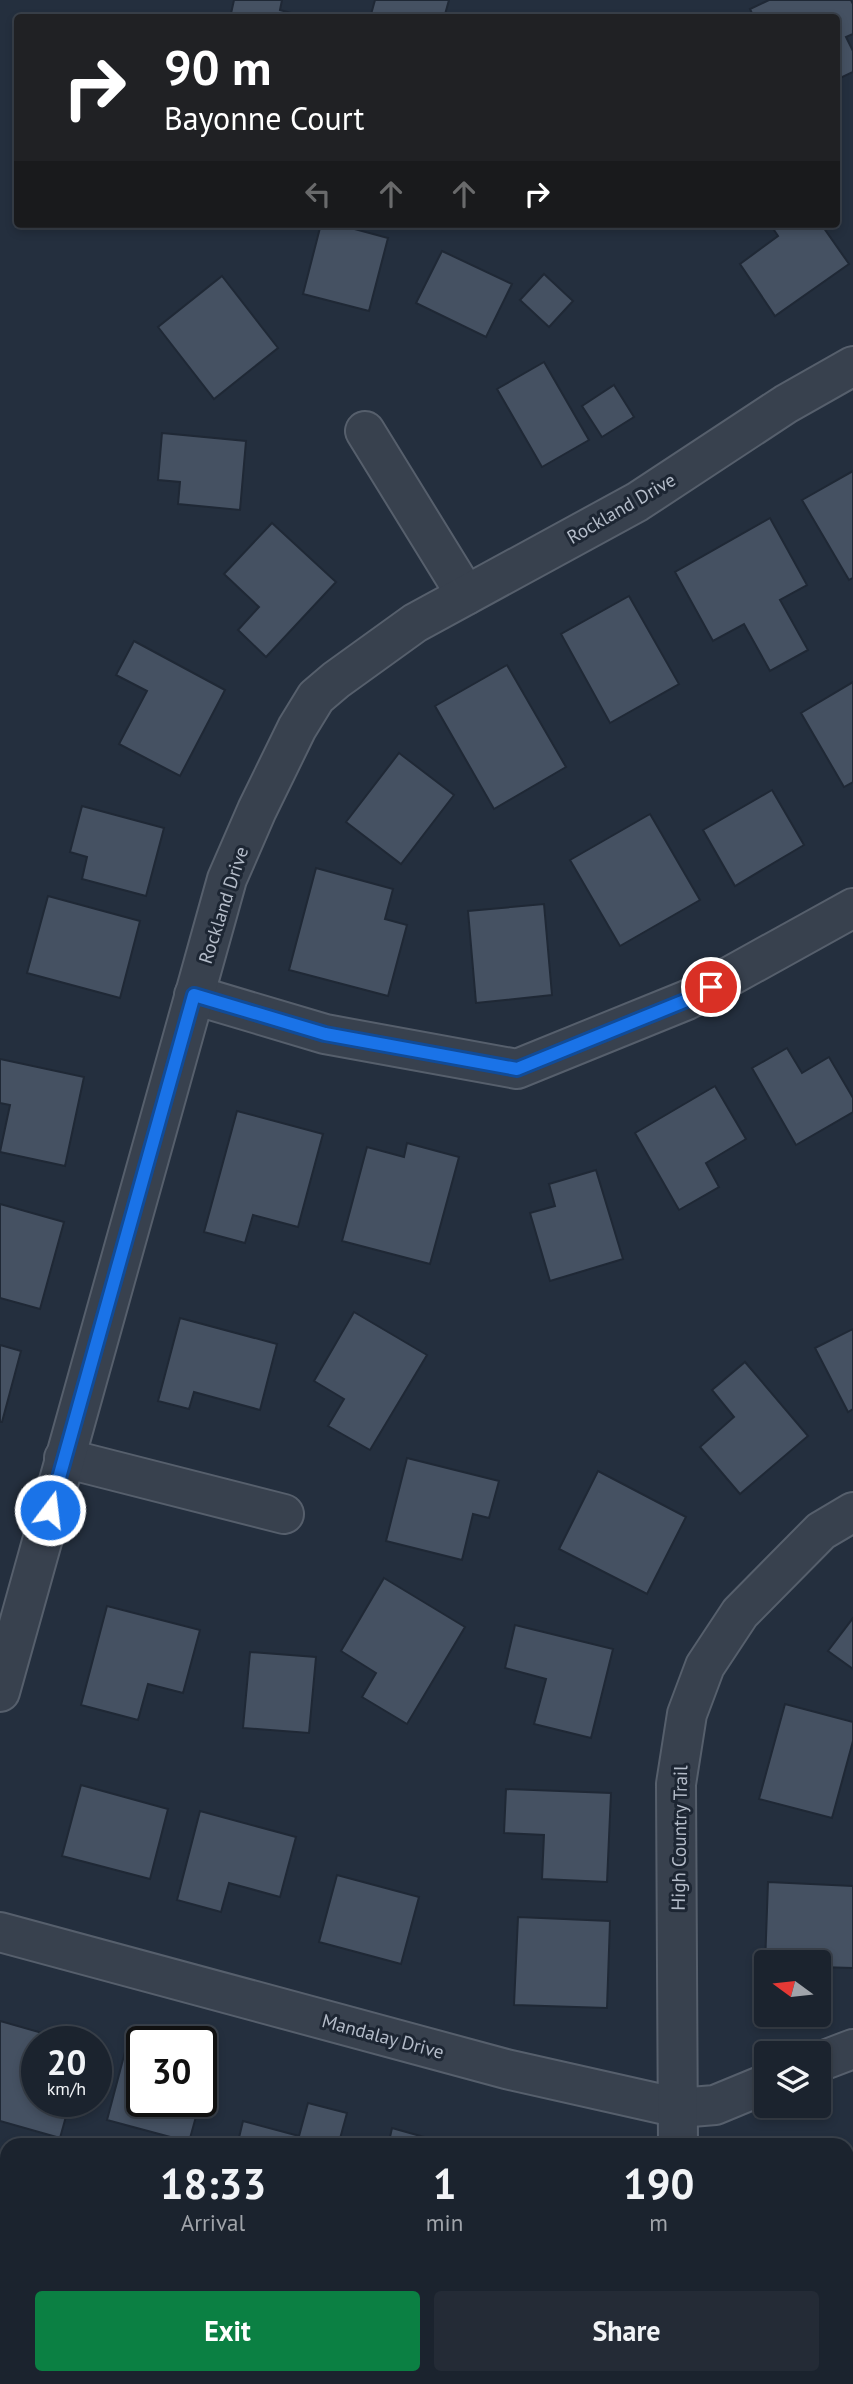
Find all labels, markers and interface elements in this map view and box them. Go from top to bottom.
text: 90 m [164,35,271,99]
icon: right [49,42,140,133]
text: Bayonne Court [164,97,364,139]
icon: left [299,175,337,213]
icon: ahead [372,175,410,213]
icon: ahead [445,175,483,213]
icon: right [518,175,556,213]
street label: Rockland Drive [562,467,680,549]
street label: Rockland Drive [193,844,253,966]
pin [681,957,741,1017]
icon: arrive [692,968,730,1006]
position arrow [13,1473,87,1547]
street label: High Country Trail [666,1765,692,1911]
north arrow [754,1950,831,2026]
map controls [754,1950,831,2118]
street label: Mandalay Drive [319,2008,447,2064]
speed limit sign: 30 [126,2026,217,2117]
text: 20 [47,2039,86,2085]
button: layers [754,2041,831,2118]
text: km/h [47,2077,86,2100]
text: 18:33 [160,2156,266,2211]
text: 1 [433,2156,456,2211]
text: 190 [623,2156,694,2211]
text: Arrival [181,2208,245,2237]
text: min [426,2208,463,2237]
text: m [649,2208,668,2237]
button: Exit [35,2291,420,2371]
button: Share [434,2291,819,2371]

